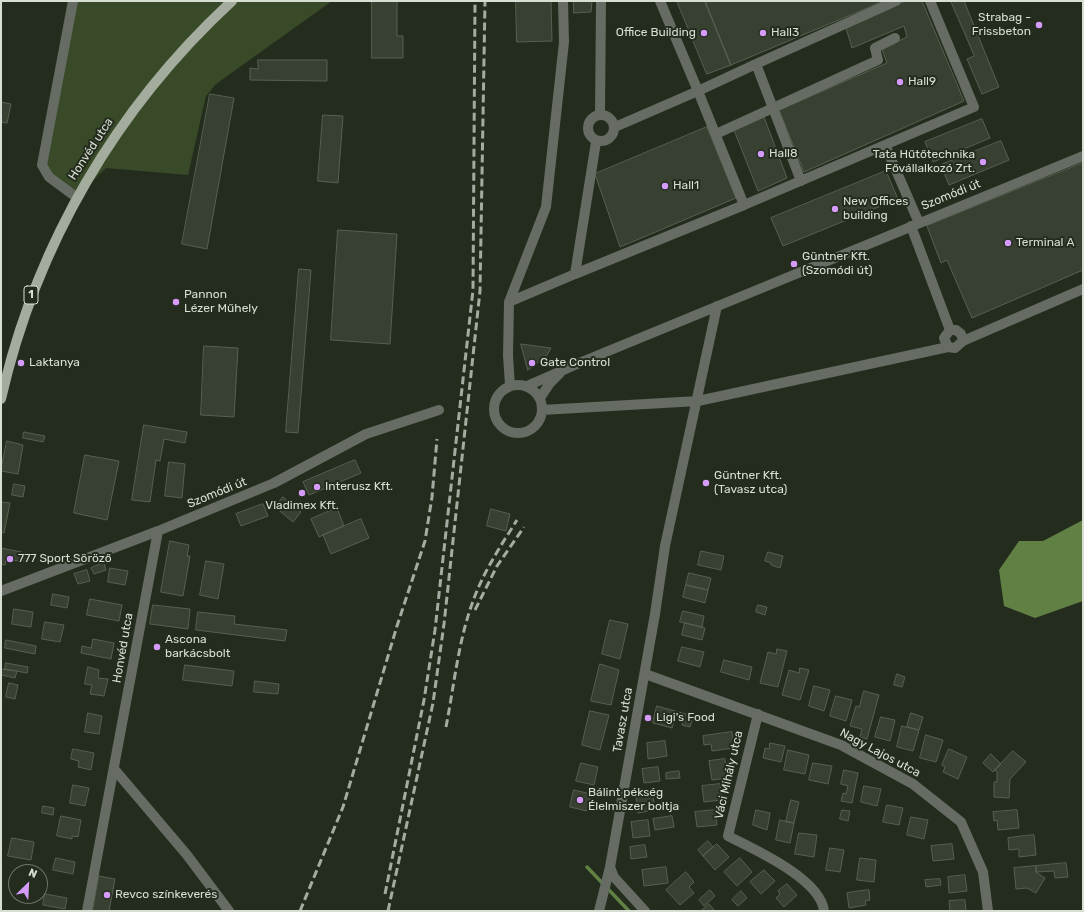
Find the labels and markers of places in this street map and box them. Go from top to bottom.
place label: Strabag - Frissbeton [972,11,1031,39]
marker: Strabag - Frissbeton [1034,20,1044,30]
place label: Office Building [616,26,696,40]
place label: Hall3 [771,26,799,40]
marker: Office Building [699,28,709,38]
marker: Hall3 [758,28,768,38]
place label: Hall9 [908,75,936,89]
marker: Hall9 [895,77,905,87]
place label: Hall8 [769,147,798,161]
place label: Tata Hűtőtechnika Fővállalkozó Zrt. [873,148,975,176]
marker: Hall8 [756,149,766,159]
marker: Tata Hűtőtechnika Fővállalkozó Zrt. [978,157,988,167]
place label: Hall1 [673,179,699,193]
marker: Hall1 [660,181,670,191]
place label: New Offices building [843,195,908,223]
marker: New Offices building [830,204,840,214]
place label: Terminal A [1016,236,1074,250]
marker: Terminal A [1003,238,1013,248]
place label: Güntner Kft. (Szomódi út) [802,250,872,278]
marker: Güntner Kft. (Szomódi út) [789,259,799,269]
place label: Pannon Lézer Műhely [184,288,258,316]
marker: Pannon Lézer Műhely [171,297,181,307]
place label: Laktanya [29,356,80,370]
place label: Gate Control [540,356,610,370]
marker: Laktanya [16,358,26,368]
marker: Gate Control [527,358,537,368]
place label: Güntner Kft. (Tavasz utca) [714,469,787,497]
marker: Güntner Kft. (Tavasz utca) [701,478,711,488]
place label: Interusz Kft. [325,480,393,494]
marker: Interusz Kft. [312,482,322,492]
marker: Vladimex Kft. [297,488,307,498]
place label: Vladimex Kft. [265,499,339,513]
place label: 777 Sport Söröző [18,552,112,566]
marker: 777 Sport Söröző [5,554,15,564]
place label: Ascona barkácsbolt [165,633,230,661]
marker: Ascona barkácsbolt [152,642,162,652]
place label: Ligi's Food [656,711,715,725]
marker: Ligi's Food [643,713,653,723]
place label: Bálint pékség Élelmiszer boltja [588,786,679,814]
marker: Bálint pékség Élelmiszer boltja [575,795,585,805]
place label: Revco színkeverés [115,888,217,902]
marker: Revco színkeverés [102,890,112,900]

